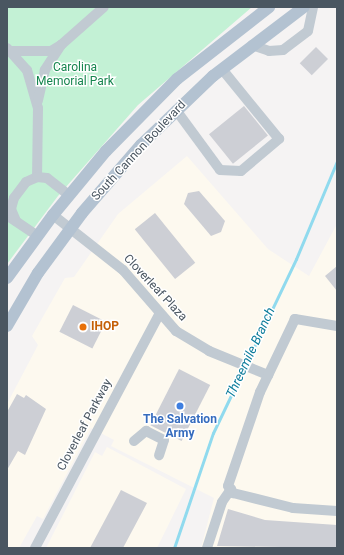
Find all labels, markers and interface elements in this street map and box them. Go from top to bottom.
park label: Carolina Memorial Park [36,61,114,89]
street label: South Cannon Boulevard [89,98,189,204]
street label: Cloverleaf Plaza [120,252,190,324]
water label: Threemile Branch [223,305,279,401]
place label: IHOP [91,320,119,334]
marker: IHOP [78,322,88,332]
street label: Cloverleaf Parkway [55,377,115,473]
marker: The Salvation Army [175,401,185,411]
place label: The Salvation Army [143,413,217,441]

